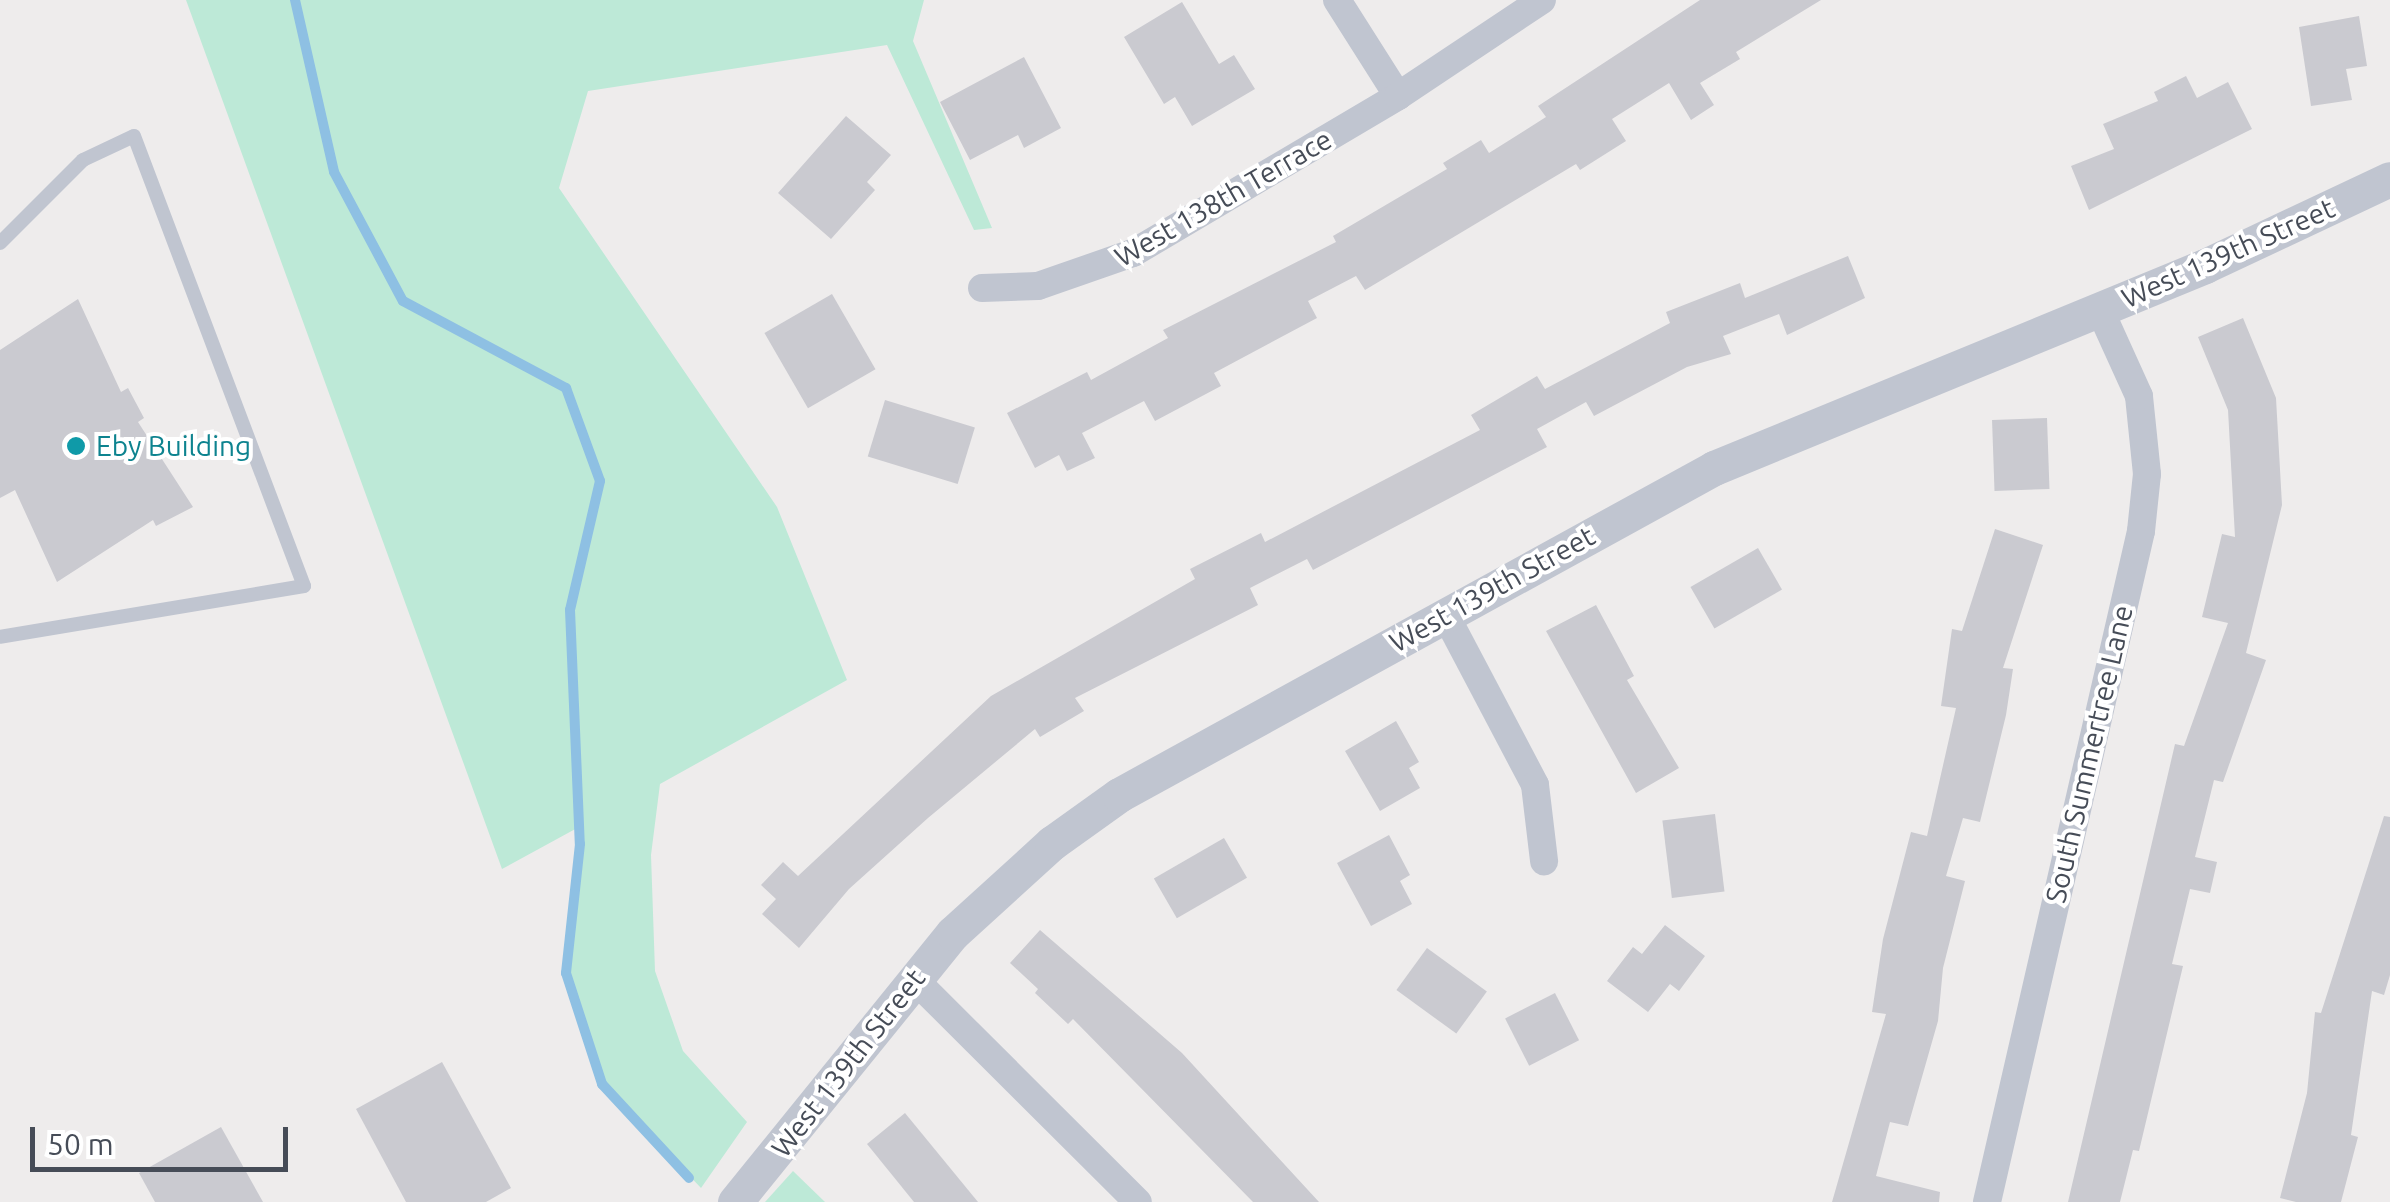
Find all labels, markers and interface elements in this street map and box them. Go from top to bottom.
street label: West 138th Terrace [1109,122,1337,274]
street label: West 139th Street [2116,191,2340,315]
place label: Eby Building [96,429,251,463]
marker: Eby Building [65,435,87,457]
street label: West 139th Street [1384,519,1600,659]
street label: South Summertree Lane [2038,602,2140,906]
street label: West 139th Street [764,962,932,1164]
scale bar [35,1107,292,1169]
text: 50 m [47,1127,114,1161]

